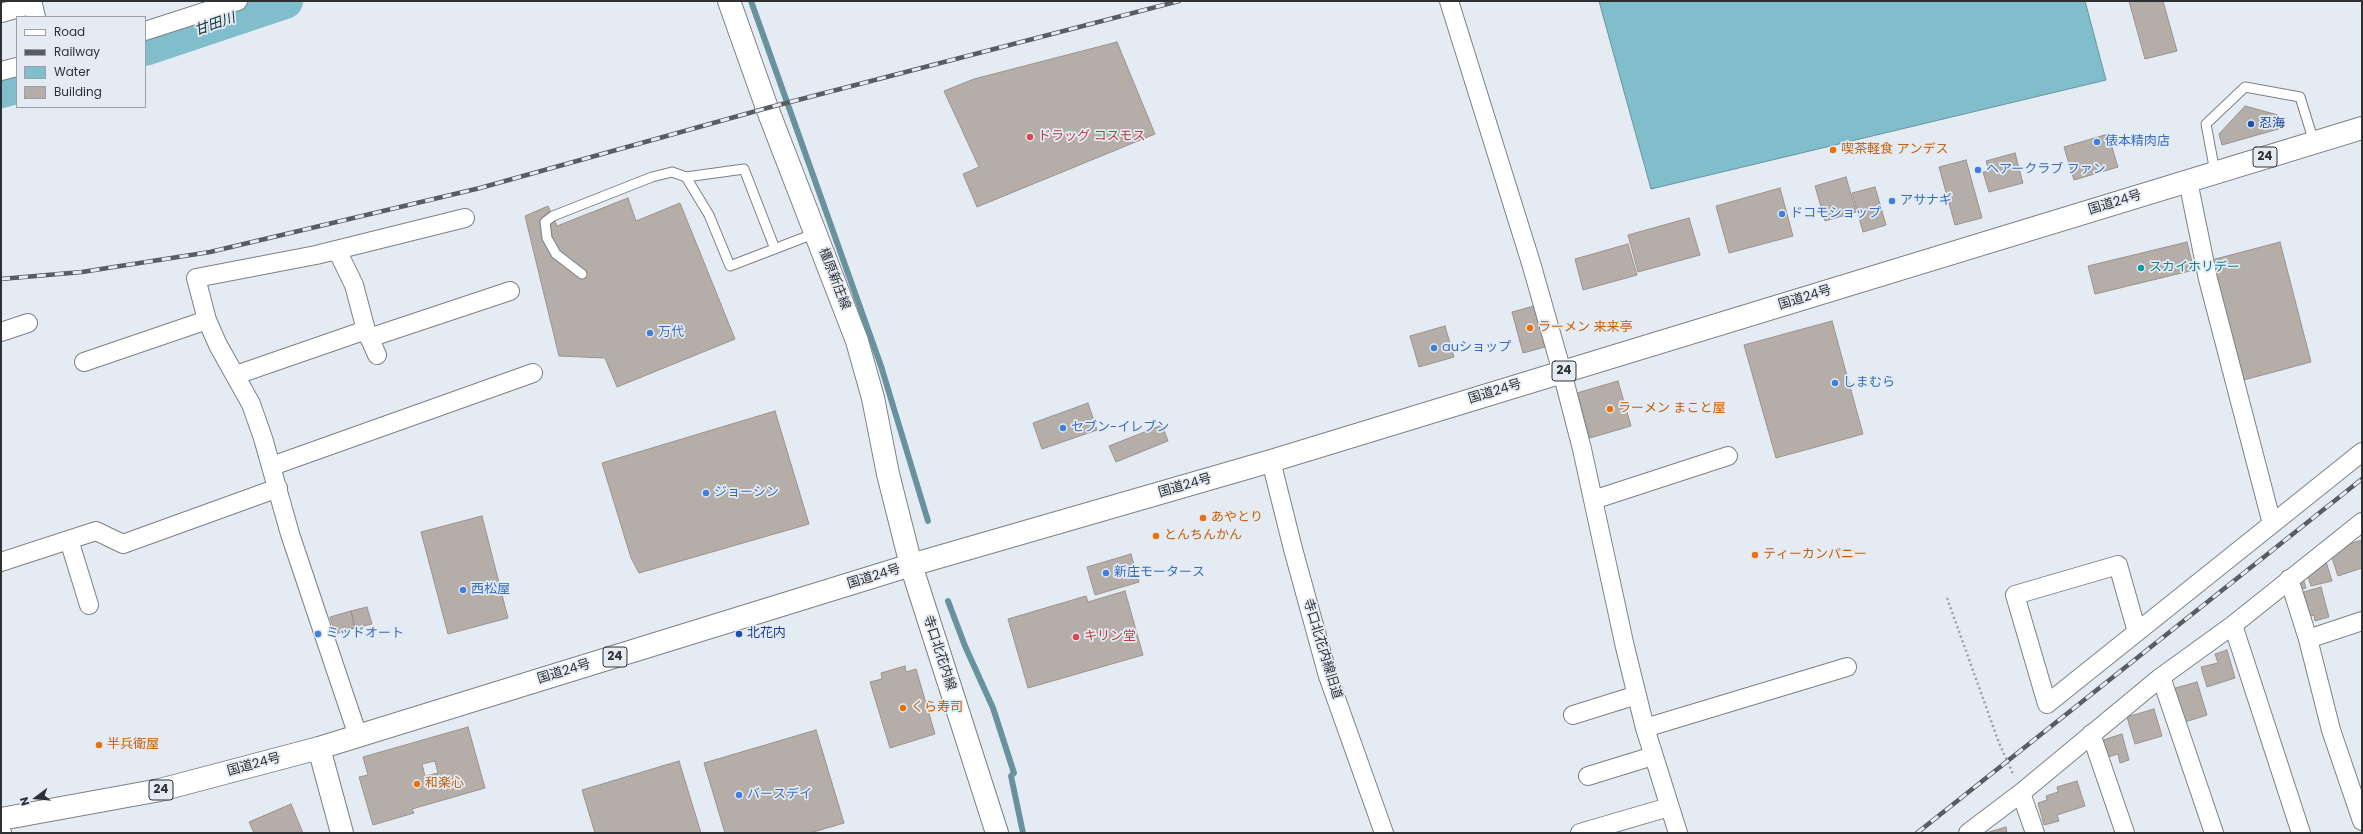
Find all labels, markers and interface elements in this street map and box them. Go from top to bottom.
water label: 甘田川 [192,10,238,40]
legend [16,16,146,108]
text: Road [54,23,85,40]
text: Railway [54,43,100,60]
text: Water [54,63,90,80]
text: Building [54,83,102,100]
place label: 忍海 [2259,116,2285,132]
marker: 忍海 [2246,119,2256,129]
place label: ドラッグ コスモス [1038,129,1145,145]
marker: ドラッグ コスモス [1025,132,1035,142]
place label: 俵本精肉店 [2105,134,2170,150]
marker: 俵本精肉店 [2092,137,2102,147]
place label: 喫茶軽食 アンデス [1841,142,1948,158]
marker: 喫茶軽食 アンデス [1828,145,1838,155]
road number: 24 [2253,147,2277,167]
place label: ヘアークラブ ファン [1986,162,2106,178]
marker: ヘアークラブ ファン [1973,165,1983,175]
street label: 国道24号 [2087,188,2143,218]
place label: アサナギ [1900,193,1952,209]
marker: アサナギ [1887,196,1897,206]
place label: ドコモショップ [1790,206,1881,222]
marker: ドコモショップ [1777,209,1787,219]
street label: 橿原新庄線 [815,246,853,312]
place label: スカイホリデー [2149,260,2240,276]
marker: スカイホリデー [2136,263,2146,273]
street label: 国道24号 [1777,283,1833,313]
place label: ラーメン 来来亭 [1538,320,1632,336]
marker: ラーメン 来来亭 [1525,323,1535,333]
place label: 万代 [658,325,684,341]
marker: 万代 [645,328,655,338]
place label: auショップ [1442,340,1511,356]
marker: auショップ [1429,343,1439,353]
road number: 24 [1552,361,1576,381]
place label: しまむら [1843,375,1895,391]
street label: 国道24号 [1467,377,1523,407]
marker: しまむら [1830,378,1840,388]
place label: ラーメン まこと屋 [1618,401,1725,417]
marker: ラーメン まこと屋 [1605,404,1615,414]
place label: セブン-イレブン [1071,420,1169,436]
marker: セブン-イレブン [1058,423,1068,433]
street label: 国道24号 [1157,471,1213,501]
place label: ジョーシン [714,485,779,501]
marker: ジョーシン [701,488,711,498]
place label: あやとり [1211,510,1263,526]
marker: あやとり [1198,513,1208,523]
place label: とんちんかん [1164,528,1242,544]
marker: とんちんかん [1151,531,1161,541]
place label: ティーカンパニー [1763,547,1867,563]
marker: ティーカンパニー [1750,550,1760,560]
street label: 国道24号 [846,562,902,592]
place label: 新庄モータース [1114,565,1205,581]
marker: 新庄モータース [1101,568,1111,578]
place label: 西松屋 [471,582,510,598]
marker: 西松屋 [458,585,468,595]
street label: 寺口北花内線旧道 [1299,597,1345,701]
street label: 寺口北花内線 [920,613,958,693]
place label: ミッドオート [326,626,404,642]
place label: 北花内 [747,626,786,642]
marker: ミッドオート [313,629,323,639]
marker: 北花内 [734,629,744,639]
place label: キリン堂 [1084,629,1136,645]
marker: キリン堂 [1071,632,1081,642]
road number: 24 [603,647,627,667]
street label: 国道24号 [536,657,592,687]
place label: くら寿司 [911,700,963,716]
marker: くら寿司 [898,703,908,713]
place label: 半兵衛屋 [107,737,159,753]
marker: 半兵衛屋 [94,740,104,750]
street label: 国道24号 [226,750,282,780]
place label: 和楽心 [425,776,464,792]
north arrow [16,778,56,818]
marker: 和楽心 [412,779,422,789]
road number: 24 [149,780,173,800]
place label: バースデイ [747,787,812,803]
marker: バースデイ [734,790,744,800]
text: N [16,795,33,807]

